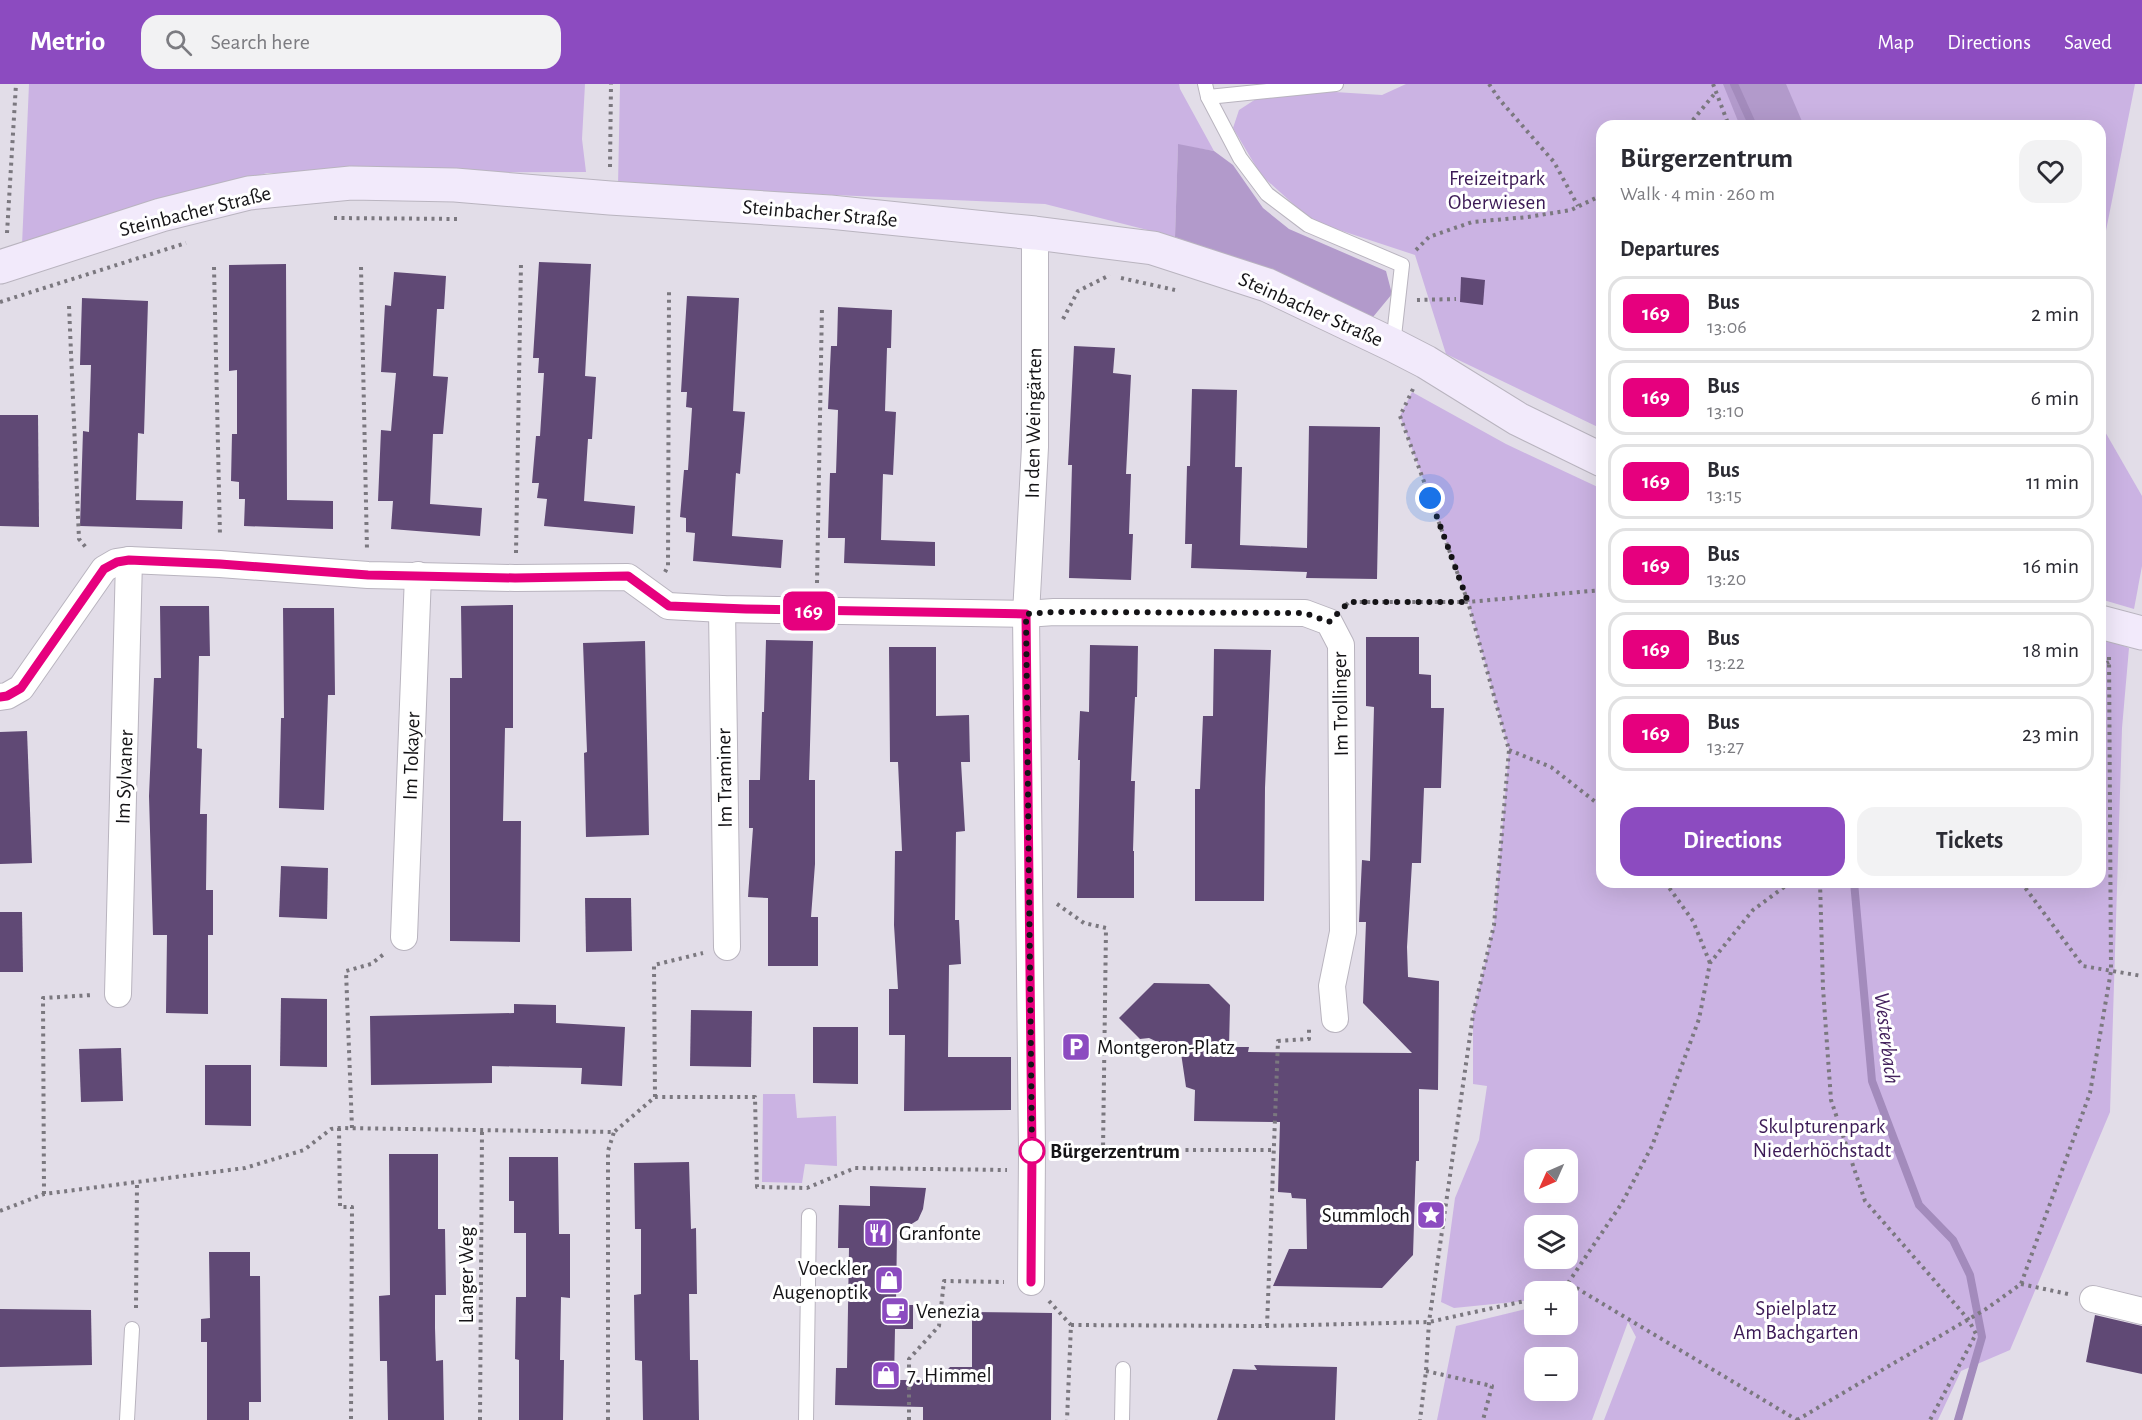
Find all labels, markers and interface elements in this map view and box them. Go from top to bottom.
search box [141,15,561,69]
icon: search [162,26,195,59]
text: Metrio [30,28,105,56]
text: Search here [210,31,310,53]
text: Map [1878,32,1914,53]
text: Directions [1947,32,2031,53]
text: Saved [2064,32,2112,53]
button: heart [2019,140,2082,203]
text: Bürgerzentrum [1620,145,1793,173]
park label: Freizeitpark Oberwiesen [1448,168,1546,213]
street label: Steinbacher Straße [117,182,273,240]
text: Walk · 4 min · 260 m [1620,184,1775,204]
street label: Steinbacher Straße [742,196,898,231]
text: Departures [1620,238,1720,260]
street label: Steinbacher Straße [1235,268,1386,351]
text: Bus [1707,291,1740,313]
text: 169 [1642,303,1670,324]
text: 2 min [2031,303,2079,325]
text: 13:06 [1707,317,1747,337]
street label: In den Weingärten [1022,347,1045,499]
text: Bus [1707,375,1740,397]
text: 169 [1642,387,1670,408]
text: 6 min [2031,387,2079,409]
text: 13:10 [1707,401,1744,421]
text: Bus [1707,459,1740,481]
text: 169 [1642,471,1670,492]
text: 11 min [2026,471,2079,493]
your location [1415,483,1445,513]
text: 13:15 [1707,485,1742,505]
text: Bus [1707,543,1740,565]
text: 169 [1642,555,1670,576]
text: 16 min [2023,555,2079,577]
text: 13:20 [1707,569,1746,589]
line badge: 169 [774,592,844,630]
text: 169 [795,601,823,622]
text: Bus [1707,627,1740,649]
text: 169 [1642,639,1670,660]
text: 18 min [2023,639,2079,661]
street label: Im Trollinger [1329,651,1352,757]
text: 13:22 [1707,653,1745,673]
street label: Im Tokayer [399,711,424,801]
text: Bus [1707,711,1740,733]
text: 169 [1642,723,1670,744]
text: 23 min [2022,723,2079,745]
street label: Im Traminer [713,728,736,828]
street label: Im Sylvaner [112,729,137,825]
text: 13:27 [1707,737,1744,757]
button: Directions [1620,807,1845,876]
button: Tickets [1857,807,2082,876]
water label: Westerbach [1870,991,1904,1085]
parking icon: Montgeron-Platz [1060,1031,1092,1063]
place label: Montgeron-Platz [1097,1037,1235,1058]
park label: Skulpturenpark Niederhöchstadt [1753,1116,1892,1161]
marker: Bürgerzentrum [1019,1138,1045,1164]
place label: Bürgerzentrum [1050,1141,1180,1162]
north arrow [1524,1149,1578,1203]
map controls [1524,1149,1578,1401]
place icon: Summloch [1415,1199,1447,1231]
place label: Summloch [1322,1205,1410,1226]
button: layers [1524,1215,1578,1269]
restaurant icon: Granfonte [862,1217,894,1249]
place label: Granfonte [899,1223,981,1244]
street label: Langer Weg [456,1226,477,1323]
place label: Voeckler Augenoptik [772,1258,868,1303]
shop icon: Voeckler Augenoptik [873,1264,905,1296]
button: + [1524,1281,1578,1335]
cafe icon: Venezia [879,1295,911,1327]
park label: Spielplatz Am Bachgarten [1733,1298,1859,1343]
place label: Venezia [916,1301,981,1322]
button: − [1524,1347,1578,1401]
shop icon: 7. Himmel [870,1359,902,1391]
place label: 7. Himmel [907,1365,992,1386]

